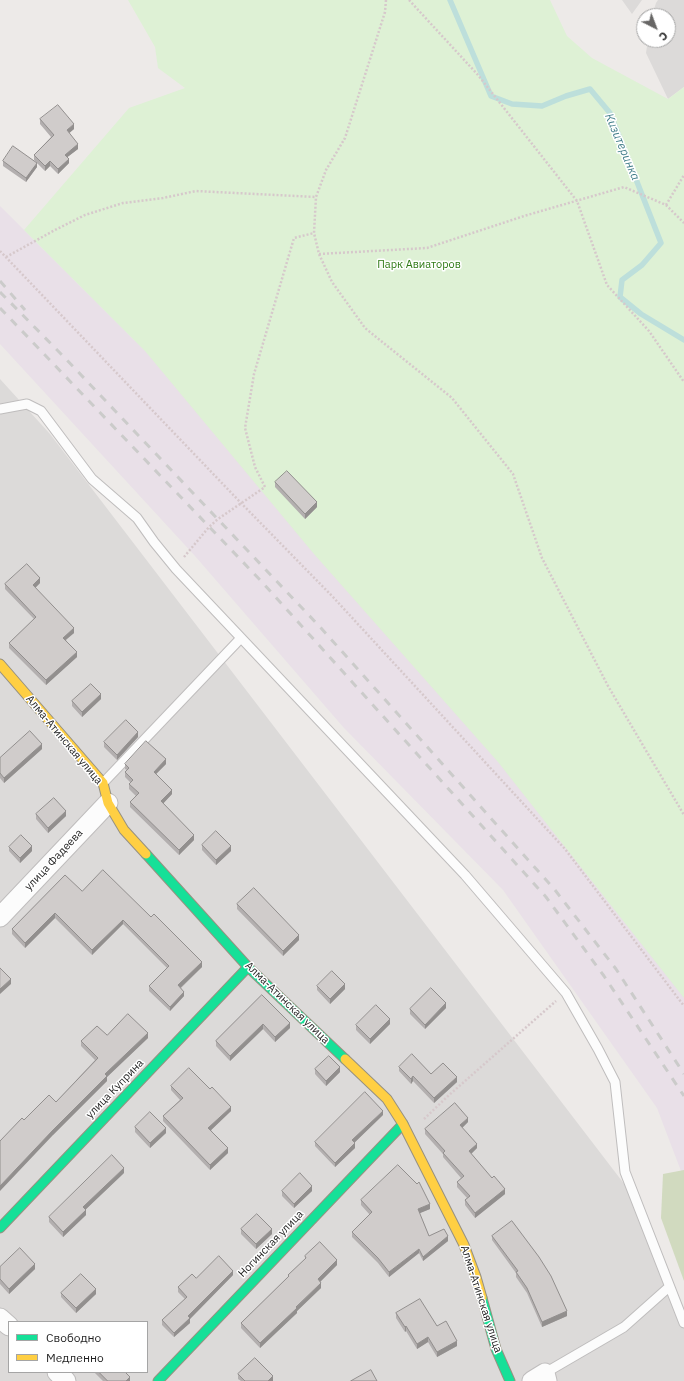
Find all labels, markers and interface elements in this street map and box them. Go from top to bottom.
north arrow [636,8,676,48]
text: С [656,29,671,44]
water label: Кизитеринка [601,111,643,183]
park label: Парк Авиаторов [377,258,461,272]
street label: Алма-Атинская улица [23,693,105,787]
street label: улица Фадеева [22,827,86,893]
street label: Алма-Атинская улица [242,959,332,1047]
street label: улица Куприна [83,1057,147,1121]
street label: Ногинская улица [236,1208,306,1280]
street label: Алма-Атинская улица [457,1244,505,1354]
legend [8,1321,148,1373]
text: Свободно [46,1330,101,1345]
text: Медленно [46,1350,104,1365]

